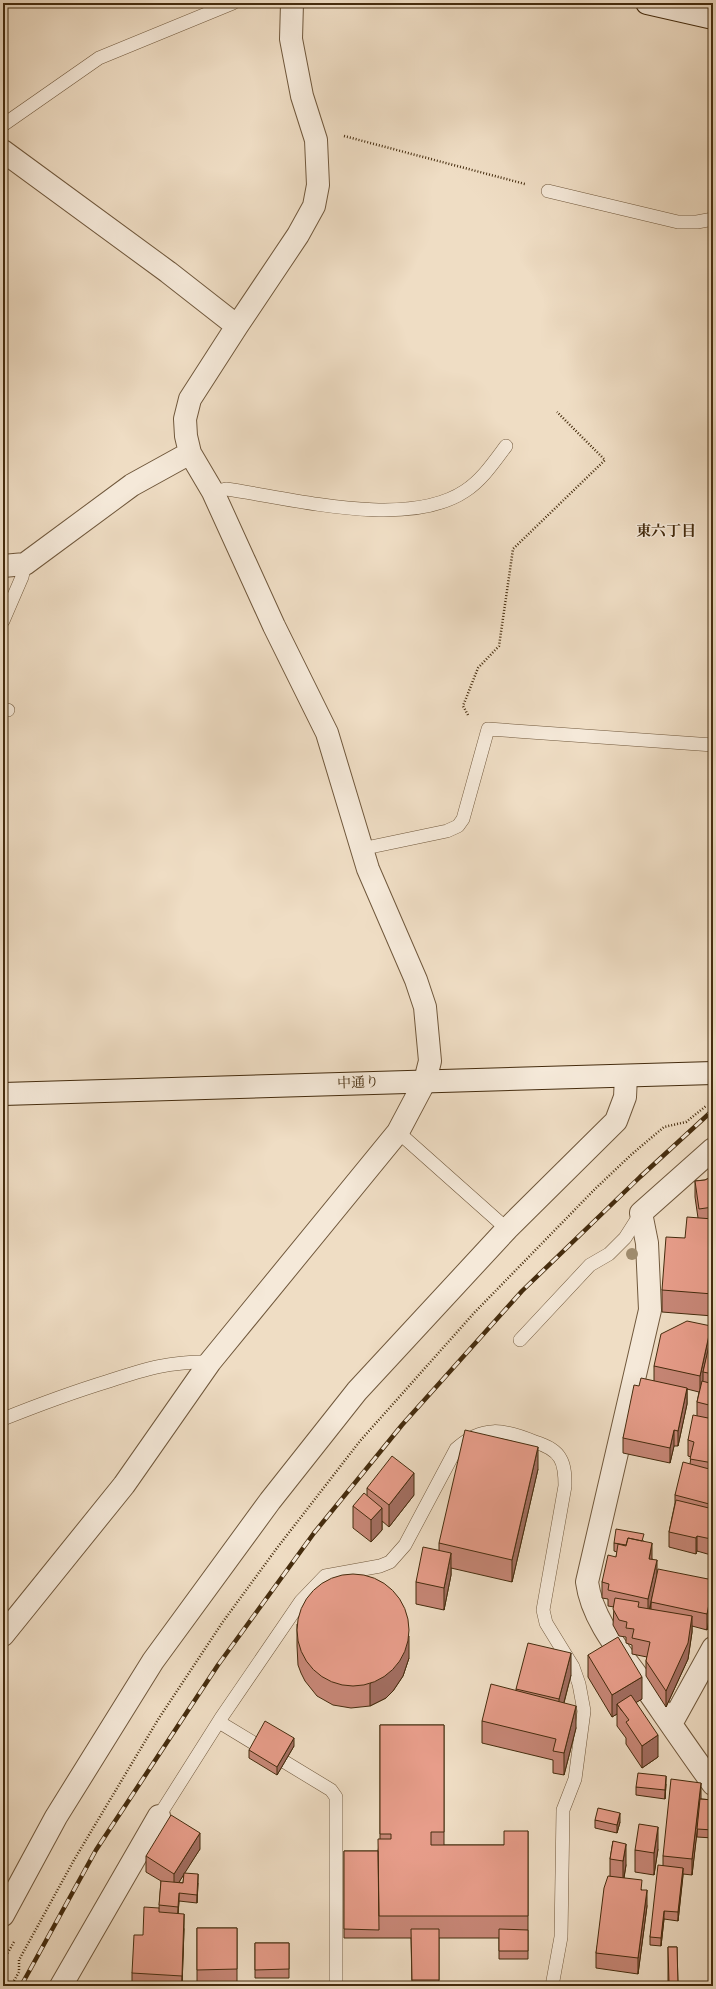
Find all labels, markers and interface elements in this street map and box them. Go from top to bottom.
district label: 東六丁目 [636,522,696,541]
street label: 中通り [337,1073,379,1093]

